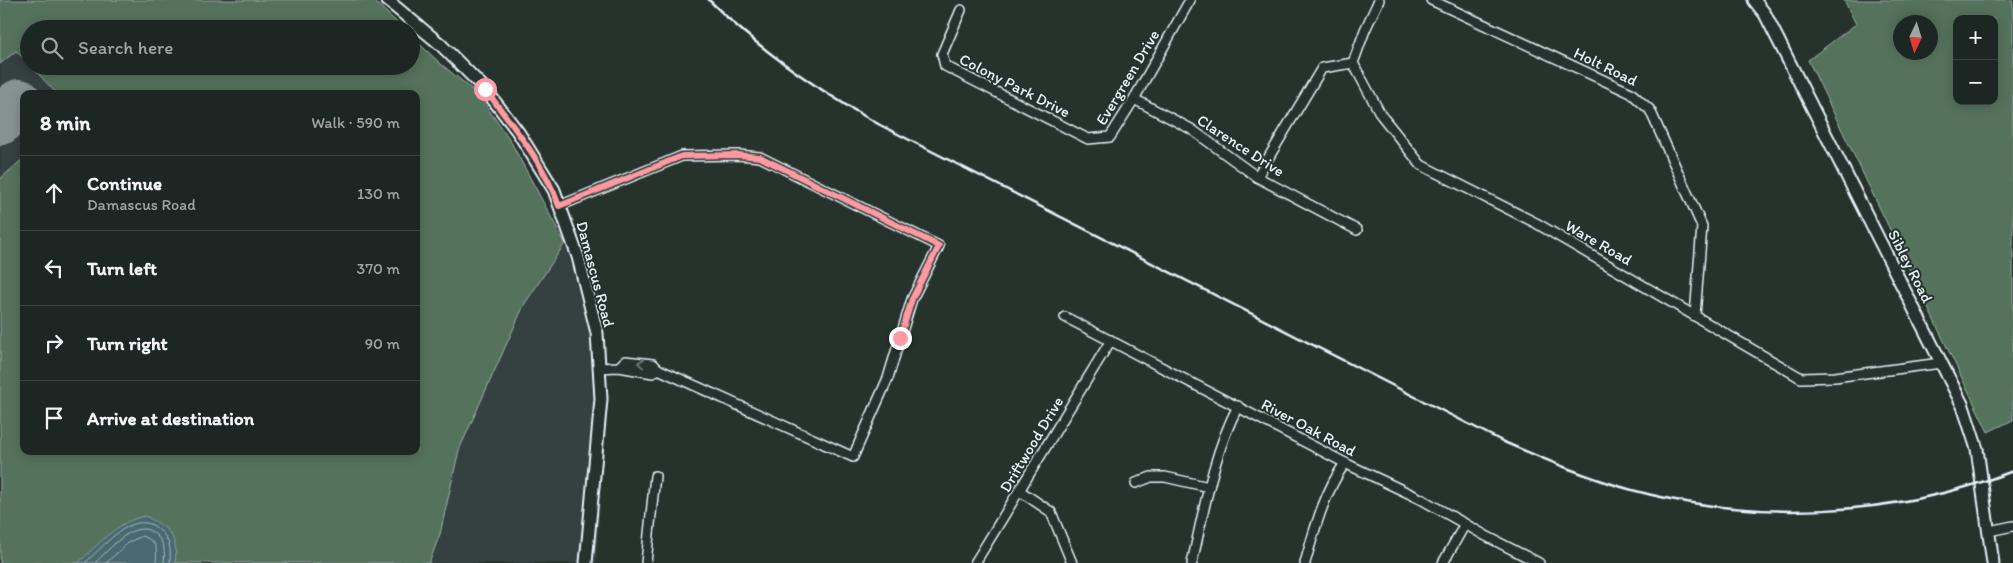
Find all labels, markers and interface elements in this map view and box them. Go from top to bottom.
north arrow [1893,15,1938,60]
map controls [1953,15,1998,105]
button: + [1953,15,1998,60]
search box [20,20,420,75]
street label: Evergreen Drive [1092,26,1163,128]
icon: search [38,34,66,62]
text: Search here [78,36,173,59]
street label: Holt Road [1571,43,1641,90]
street label: Colony Park Drive [956,49,1073,122]
button: − [1953,60,1998,105]
route start [474,78,497,101]
text: 8 min [40,110,90,135]
street label: Clarence Drive [1193,110,1288,181]
text: Walk · 590 m [311,113,400,132]
text: Continue [87,172,162,195]
icon: ahead [40,179,68,207]
text: 130 m [357,184,400,203]
text: Damascus Road [87,195,196,214]
street label: Ware Road [1562,216,1636,269]
street label: Damascus Road [572,219,619,329]
street label: Sibley Road [1884,226,1937,306]
icon: left [40,254,68,282]
text: Turn left [87,257,157,280]
text: 370 m [356,259,400,278]
route end [889,327,912,350]
icon: right [40,329,68,357]
text: Turn right [87,332,168,355]
text: 90 m [365,334,400,353]
one-way arrow [637,358,645,369]
street label: Driftwood Drive [995,393,1067,496]
street label: River Oak Road [1258,394,1360,460]
icon: arrive [40,404,68,432]
text: Arrive at destination [87,407,254,430]

